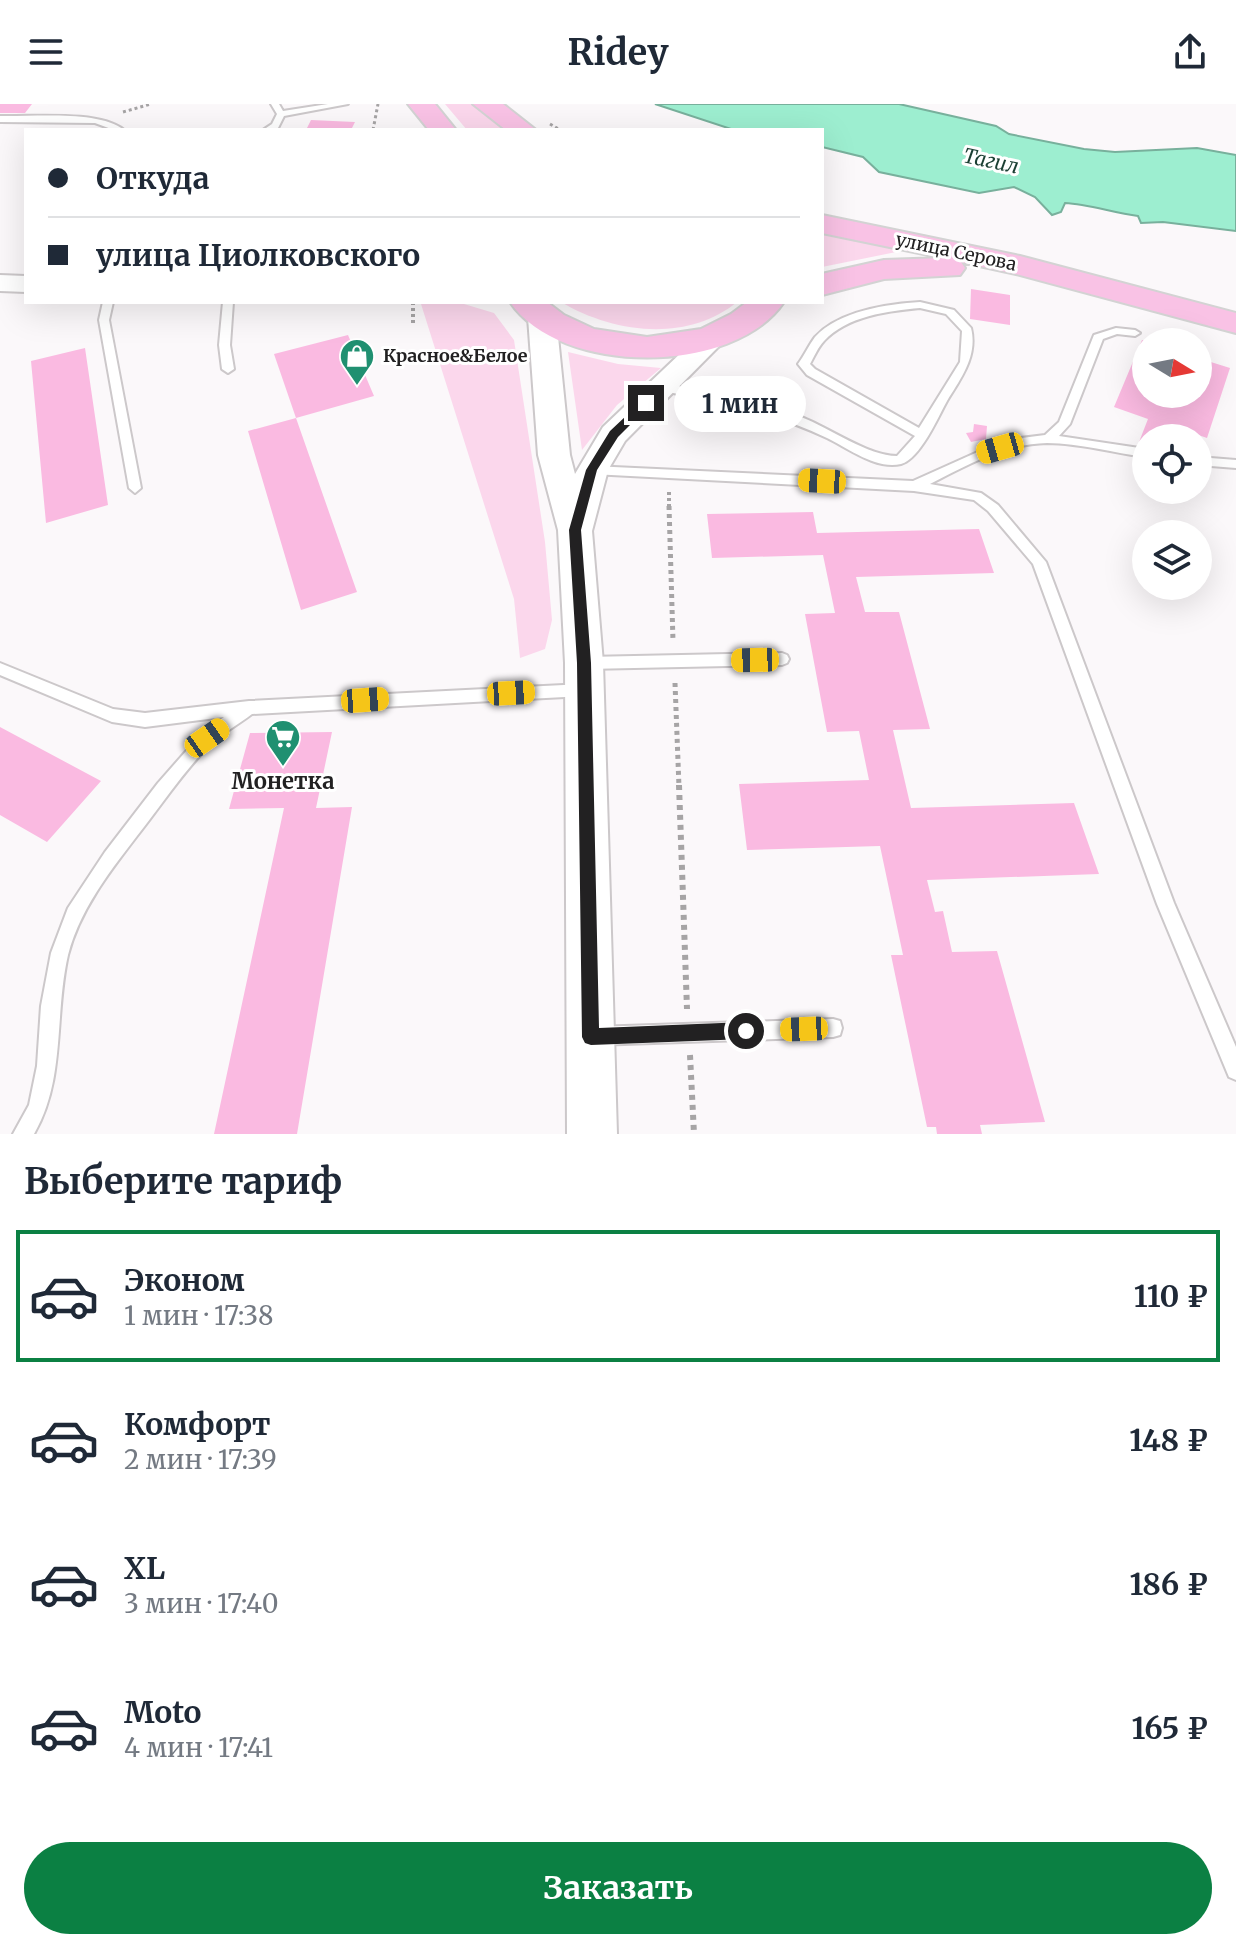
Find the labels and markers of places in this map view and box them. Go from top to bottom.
shop icon: Красное&Белое [338,337,376,387]
place label: Красное&Белое [383,344,528,367]
supermarket icon: Монетка [264,718,302,768]
place label: Монетка [232,767,334,795]

